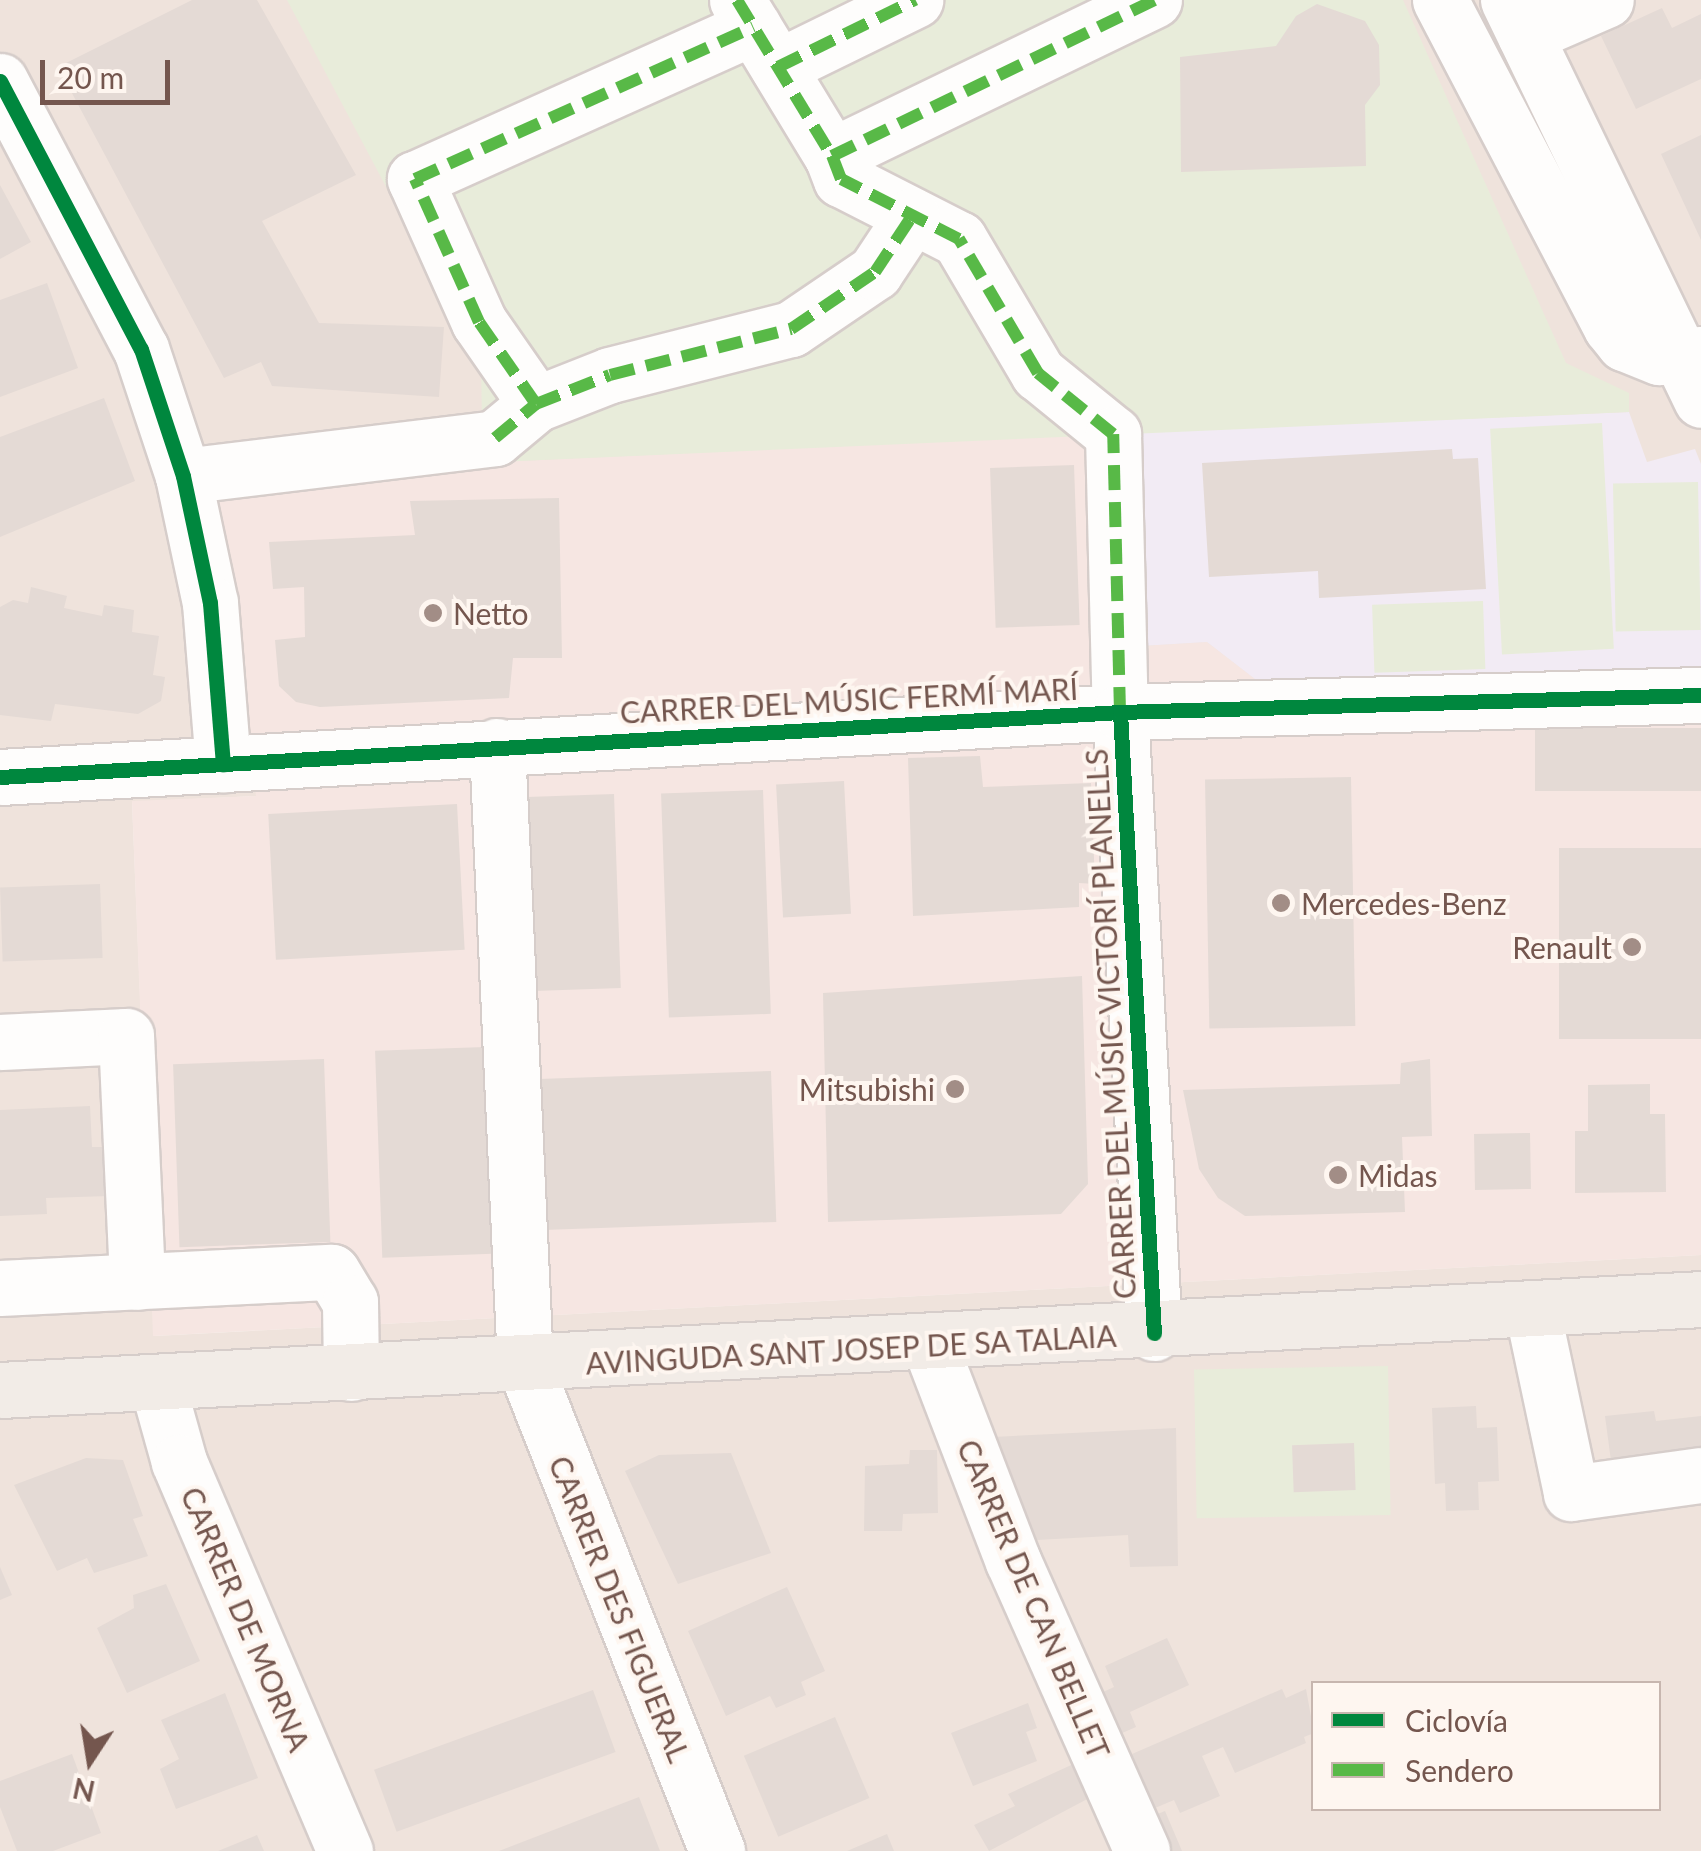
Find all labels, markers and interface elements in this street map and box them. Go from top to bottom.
scale bar [45,40,175,102]
text: 20 m [57,59,124,95]
place label: Netto [453,595,529,631]
marker: Netto [422,602,444,624]
street label: CARRER DEL MÚSIC FERMÍ MARÍ [619,670,1079,730]
street label: CARRER DEL MÚSIC VICTORÍ PLANELLS [1078,747,1142,1301]
place label: Mercedes-Benz [1301,885,1507,921]
marker: Mercedes-Benz [1270,892,1292,914]
place label: Renault [1512,929,1612,965]
marker: Renault [1621,936,1643,958]
place label: Mitsubishi [799,1071,935,1107]
marker: Mitsubishi [944,1078,966,1100]
place label: Midas [1358,1157,1438,1193]
marker: Midas [1327,1164,1349,1186]
street label: AVINGUDA SANT JOSEP DE SA TALAIA [582,1317,1120,1381]
street label: CARRER DE CAN BELLET [950,1434,1118,1764]
street label: CARRER DES FIGUERAL [542,1451,698,1767]
street label: CARRER DE MORNA [174,1482,318,1756]
legend [1311,1681,1661,1811]
text: Ciclovía [1405,1702,1508,1738]
north arrow [40,1711,140,1811]
text: Sendero [1405,1752,1514,1788]
text: N [70,1771,98,1809]

